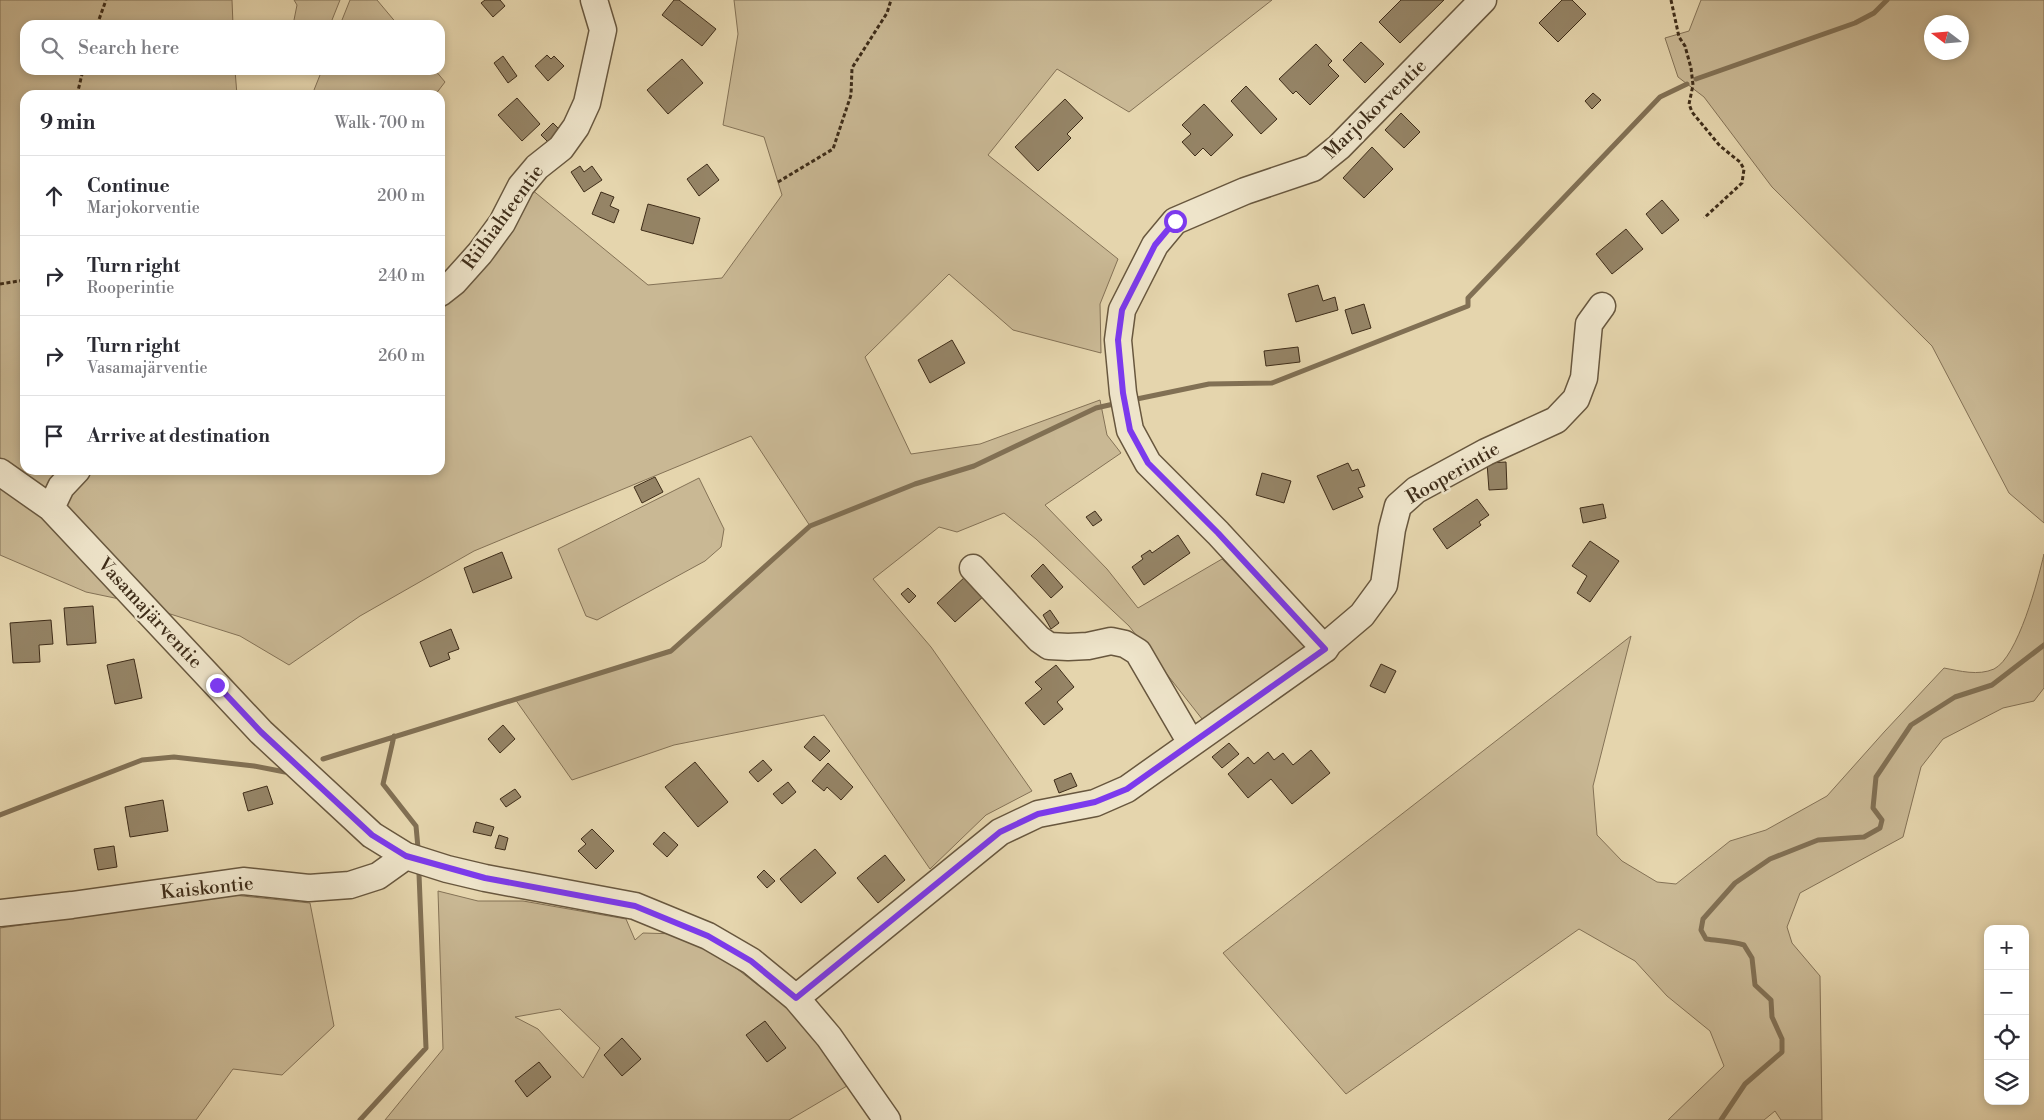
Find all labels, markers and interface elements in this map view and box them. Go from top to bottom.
north arrow [1924,15,1969,60]
search box [20,20,445,75]
icon: search [38,34,66,62]
text: Search here [78,36,179,60]
street label: Marjokorventie [1318,54,1432,164]
text: 9 min [40,110,95,136]
text: Walk · 700 m [335,113,425,133]
street label: Riihiahteentie [457,160,549,274]
text: Continue [87,174,170,198]
icon: ahead [40,182,68,210]
text: 200 m [377,186,425,206]
text: Marjokorventie [87,198,200,218]
route start [1164,210,1187,233]
text: Turn right [87,254,180,278]
icon: right [40,262,68,290]
text: 240 m [378,266,425,286]
text: Rooperintie [87,278,174,298]
text: Turn right [87,334,180,358]
icon: right [40,342,68,370]
text: 260 m [378,346,425,366]
text: Vasamajärventie [87,358,208,378]
icon: arrive [40,422,68,450]
text: Arrive at destination [87,424,270,448]
street label: Rooperintie [1402,437,1504,509]
street label: Vasamajärventie [92,552,208,674]
route end [206,674,229,697]
street label: Kaiskontie [159,871,255,905]
map controls [1984,925,2029,1105]
button: + [1984,925,2029,970]
button: − [1984,970,2029,1015]
button: locate [1984,1015,2029,1060]
button: layers [1984,1060,2029,1105]

